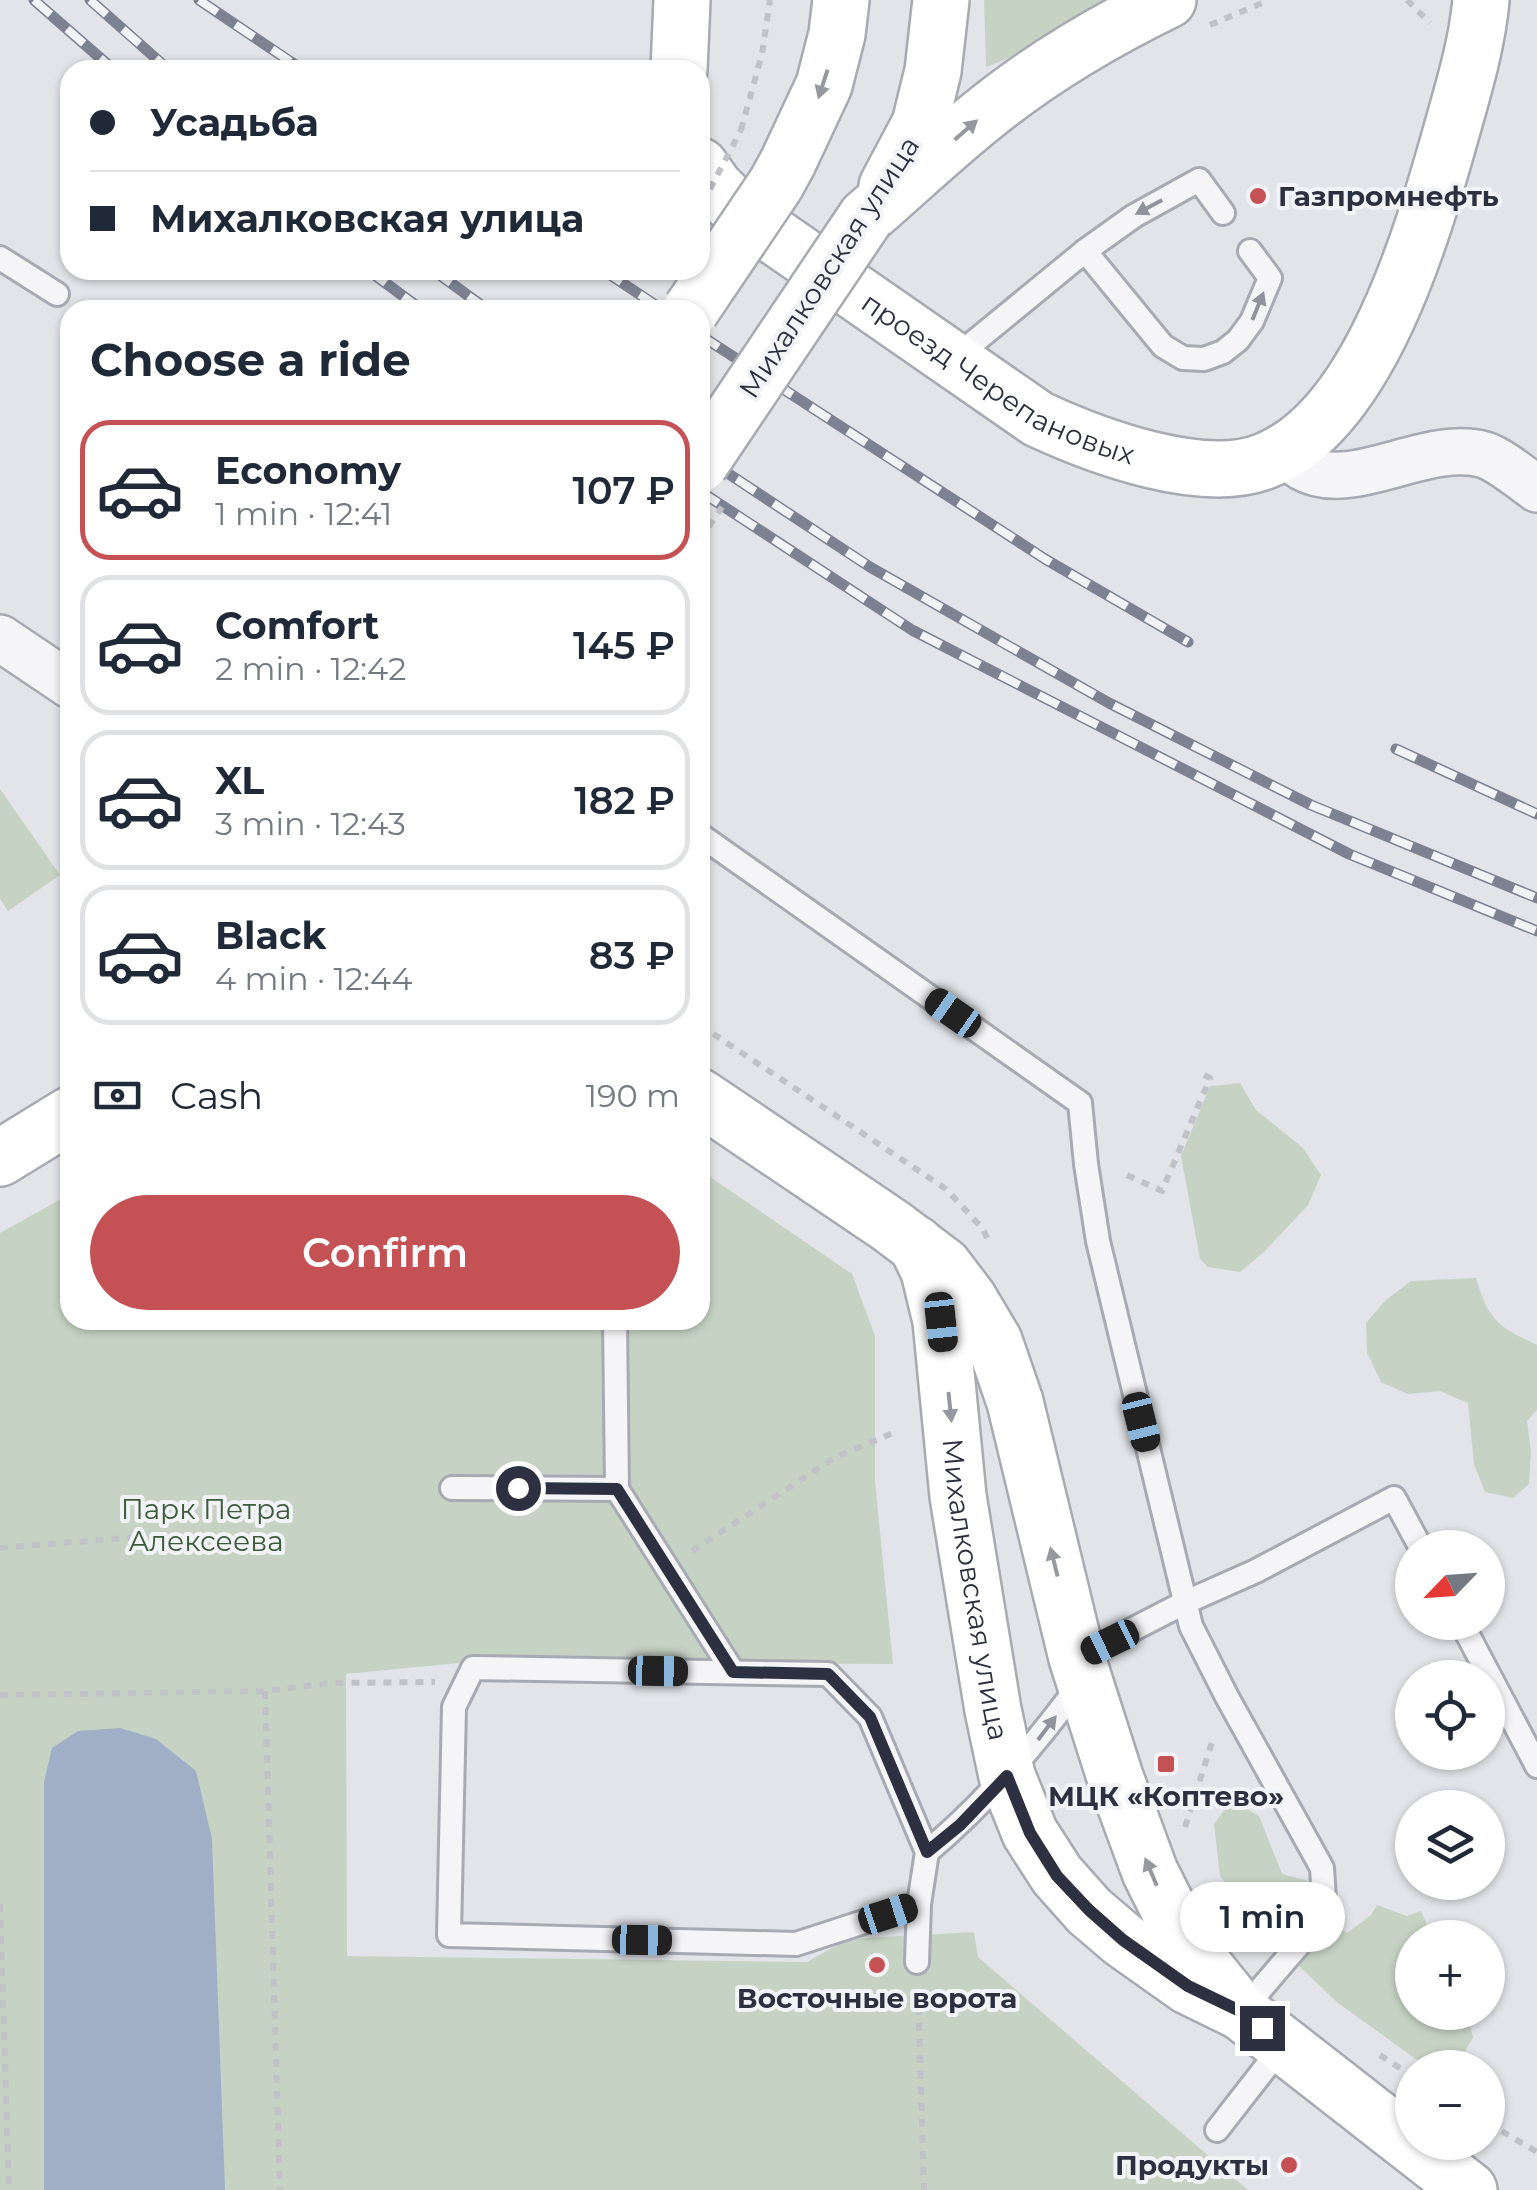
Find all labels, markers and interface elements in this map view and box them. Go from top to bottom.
one-way arrow [815,69,830,99]
text: Усадьба [150,99,319,146]
one-way arrow [953,119,978,141]
street label: Михалковская улица [732,130,926,404]
place label: Газпромнефть [1278,179,1499,213]
marker: Газпромнефть [1247,185,1269,207]
text: Михалковская улица [150,195,584,242]
one-way arrow [1135,198,1164,215]
street label: проезд Черепановых [855,285,1139,472]
one-way arrow [1250,291,1266,321]
text: Choose a ride [90,332,411,387]
icon: car [95,445,185,535]
text: Economy [215,447,401,494]
text: 107 ₽ [573,467,675,514]
text: 1 min · 12:41 [215,494,392,533]
icon: car [95,600,185,690]
text: Comfort [215,602,379,649]
text: 145 ₽ [573,622,675,669]
text: 2 min · 12:42 [215,649,406,688]
icon: car [95,755,185,845]
text: XL [215,757,264,804]
text: 182 ₽ [574,777,675,824]
text: 3 min · 12:43 [215,804,406,843]
icon: car [95,910,185,1000]
text: Black [215,912,326,959]
text: 83 ₽ [589,932,675,979]
text: 4 min · 12:44 [215,959,412,998]
car [920,984,986,1042]
icon: cash [90,1068,145,1123]
text: Cash [170,1072,263,1119]
text: 190 m [585,1076,680,1115]
button: Confirm [90,1195,680,1310]
car [923,1291,959,1353]
car [1119,1389,1163,1455]
one-way arrow [942,1392,958,1424]
street label: Михалковская улица [935,1437,1016,1743]
route start [496,1466,541,1511]
park label: Парк Петра Алексеева [121,1492,291,1558]
north arrow [1395,1530,1505,1640]
map controls [1395,1530,1505,2160]
one-way arrow [1046,1546,1061,1577]
car [1076,1615,1144,1669]
car [628,1655,688,1687]
button: locate [1395,1660,1505,1770]
one-way arrow [1036,1716,1057,1742]
marker: МЦК «Коптево» [1155,1753,1177,1775]
place label: МЦК «Коптево» [1048,1779,1284,1813]
button: layers [1395,1790,1505,1900]
one-way arrow [1143,1857,1159,1887]
callout: 1 min [1180,1883,1344,1953]
car [855,1890,921,1938]
text: 1 min [1220,1897,1305,1936]
button: + [1395,1920,1505,2030]
car [612,1924,672,1956]
marker: Восточные ворота [866,1954,888,1976]
place label: Восточные ворота [737,1981,1017,2015]
route end [1240,2006,1285,2051]
button: − [1395,2050,1505,2160]
place label: Продукты [1115,2148,1269,2182]
marker: Продукты [1278,2154,1300,2176]

